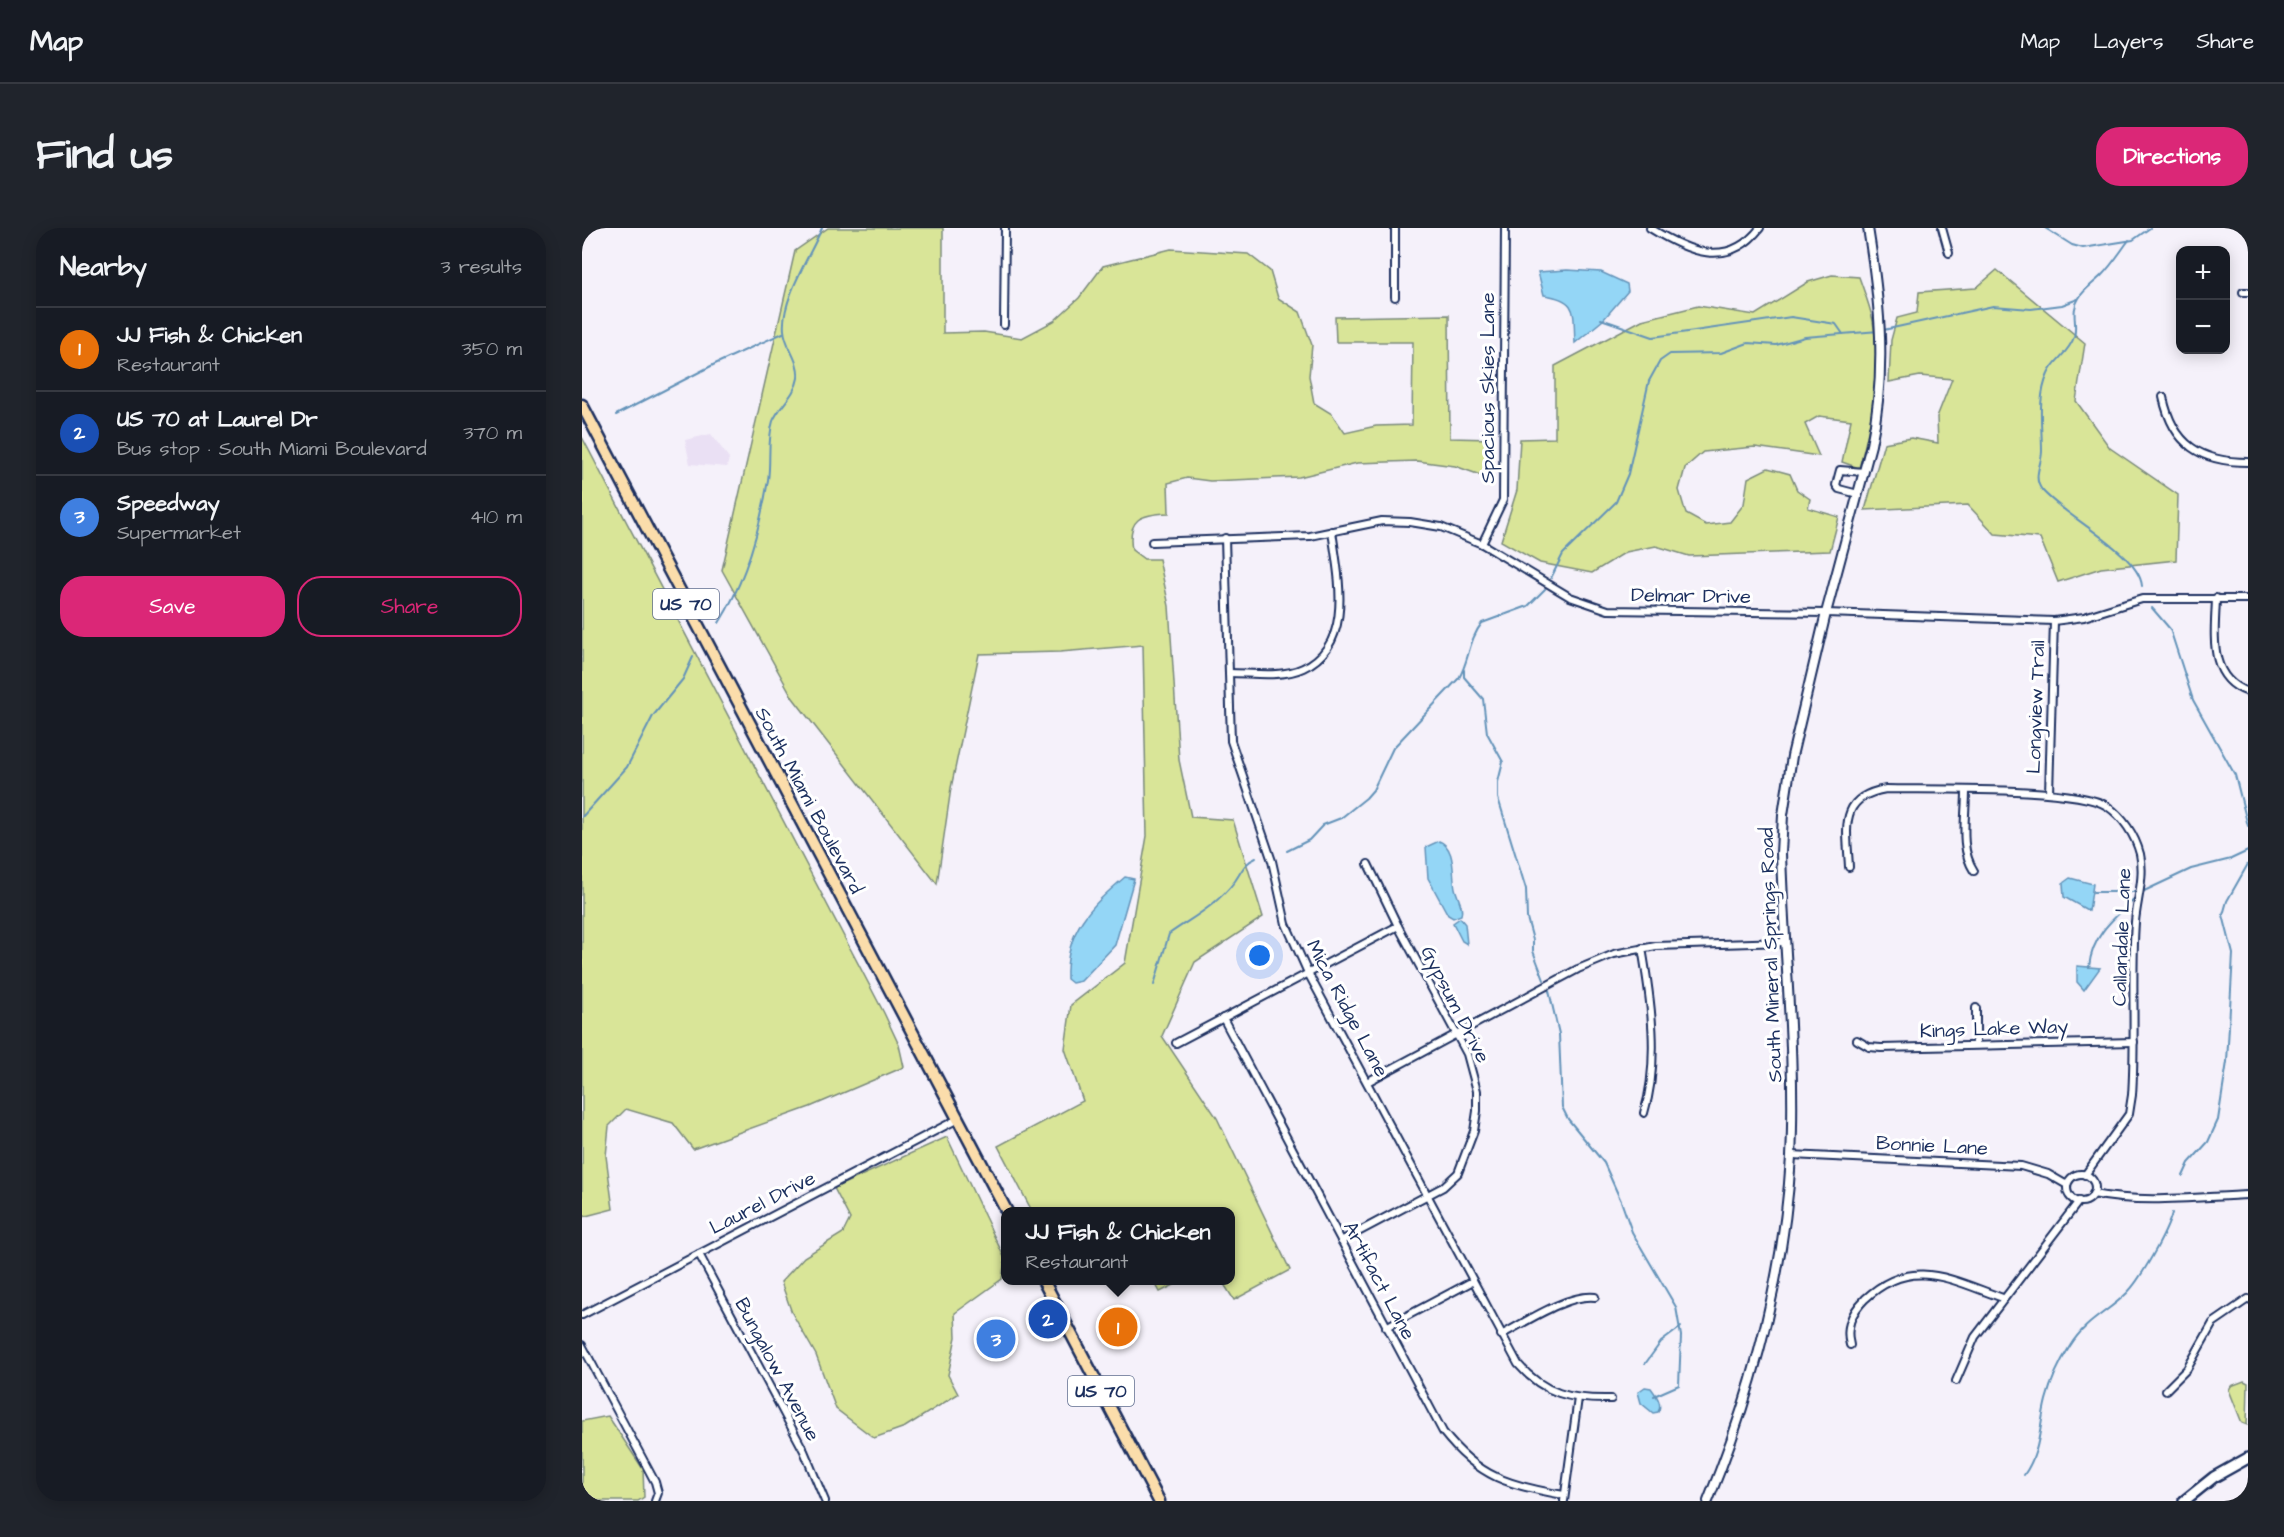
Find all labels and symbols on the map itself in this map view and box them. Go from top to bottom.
street label: Spacious Skies Lane [1474,292,1502,484]
street label: Delmar Drive [1631,581,1751,611]
road number: US 70 [653,589,719,619]
street label: Longview Trail [2020,640,2053,774]
street label: South Miami Boulevard [748,702,870,899]
street label: South Mineral Springs Road [1753,827,1790,1083]
street label: Callandale Lane [2106,867,2138,1007]
street label: Mica Ridge Lane [1298,935,1395,1083]
your location [1245,941,1274,970]
street label: Gypsum Drive [1413,941,1497,1068]
street label: Kings Lake Way [1919,1012,2069,1047]
street label: Bonnie Lane [1875,1129,1989,1163]
street label: Laurel Drive [705,1164,820,1242]
street label: Artifact Lane [1336,1216,1422,1345]
street label: Bungalow Avenue [727,1293,827,1447]
pin: 2 [1028,1296,1068,1342]
pin: 1 [1098,1304,1138,1350]
pin: 3 [976,1316,1016,1362]
road number: US 70 [1068,1376,1134,1406]

